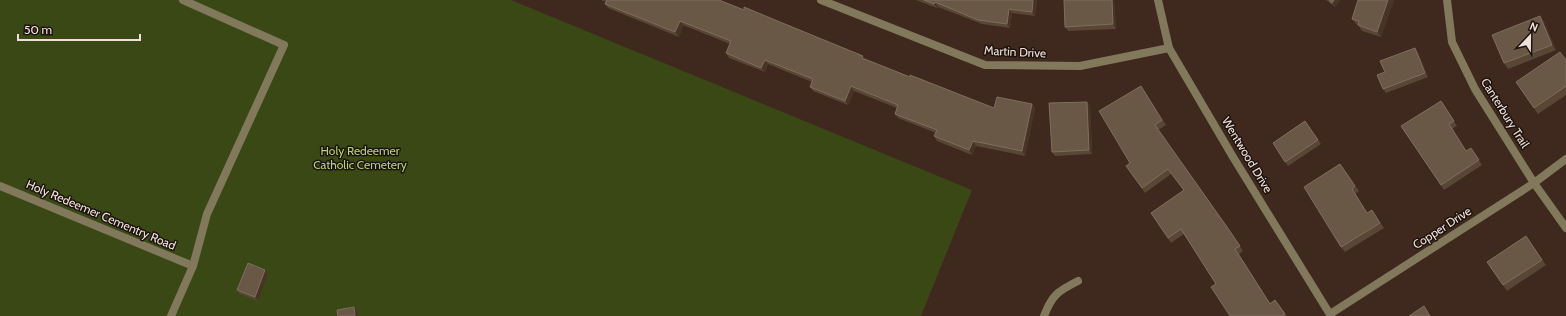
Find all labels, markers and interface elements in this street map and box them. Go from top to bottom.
scale bar [18,16,140,42]
north arrow [1510,16,1550,56]
text: N [1528,19,1540,35]
text: 50 m [24,22,52,37]
street label: Martin Drive [984,42,1046,61]
street label: Canterbury Trail [1478,75,1533,151]
street label: Wentwood Drive [1219,114,1276,195]
park label: Holy Redeemer Catholic Cemetery [313,143,407,172]
street label: Holy Redeemer Cementry Road [24,176,178,253]
street label: Copper Drive [1410,203,1474,252]

